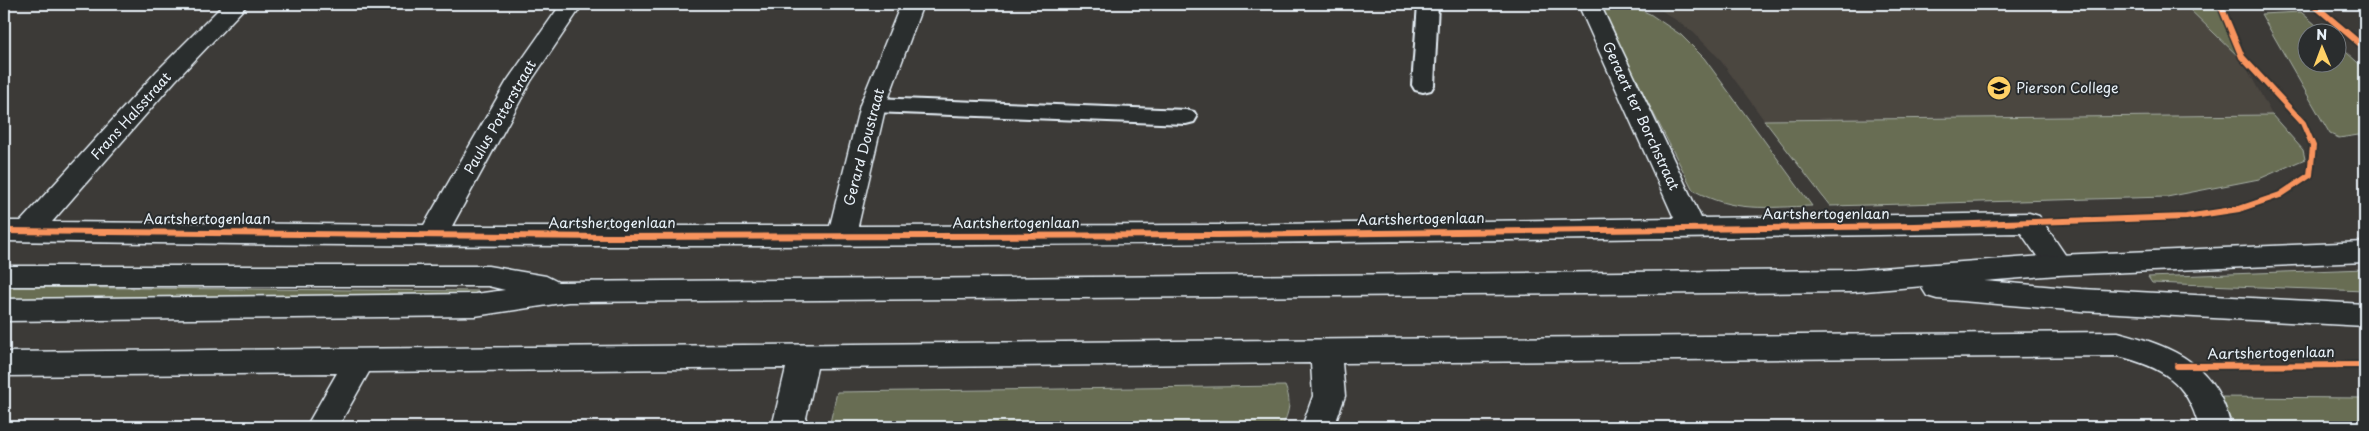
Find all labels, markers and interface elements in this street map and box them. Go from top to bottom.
north arrow [2296,22,2346,72]
text: N [2316,24,2327,45]
street label: Geraert ter Borchstraat [1598,38,1685,194]
street label: Paulus Potterstraat [458,56,541,178]
street label: Frans Halsstraat [85,67,176,164]
school or university icon: Pierson College [1986,75,2012,101]
place label: Pierson College [2016,77,2119,98]
street label: Gerard Doustraat [838,86,889,208]
street label: Aartshertogenlaan [1762,203,1890,224]
street label: Aartshertogenlaan [1357,207,1485,230]
street label: Aartshertogenlaan [143,208,271,229]
street label: Aartshertogenlaan [548,212,676,233]
street label: Aartshertogenlaan [952,212,1080,233]
street label: Aartshertogenlaan [2207,341,2335,364]

